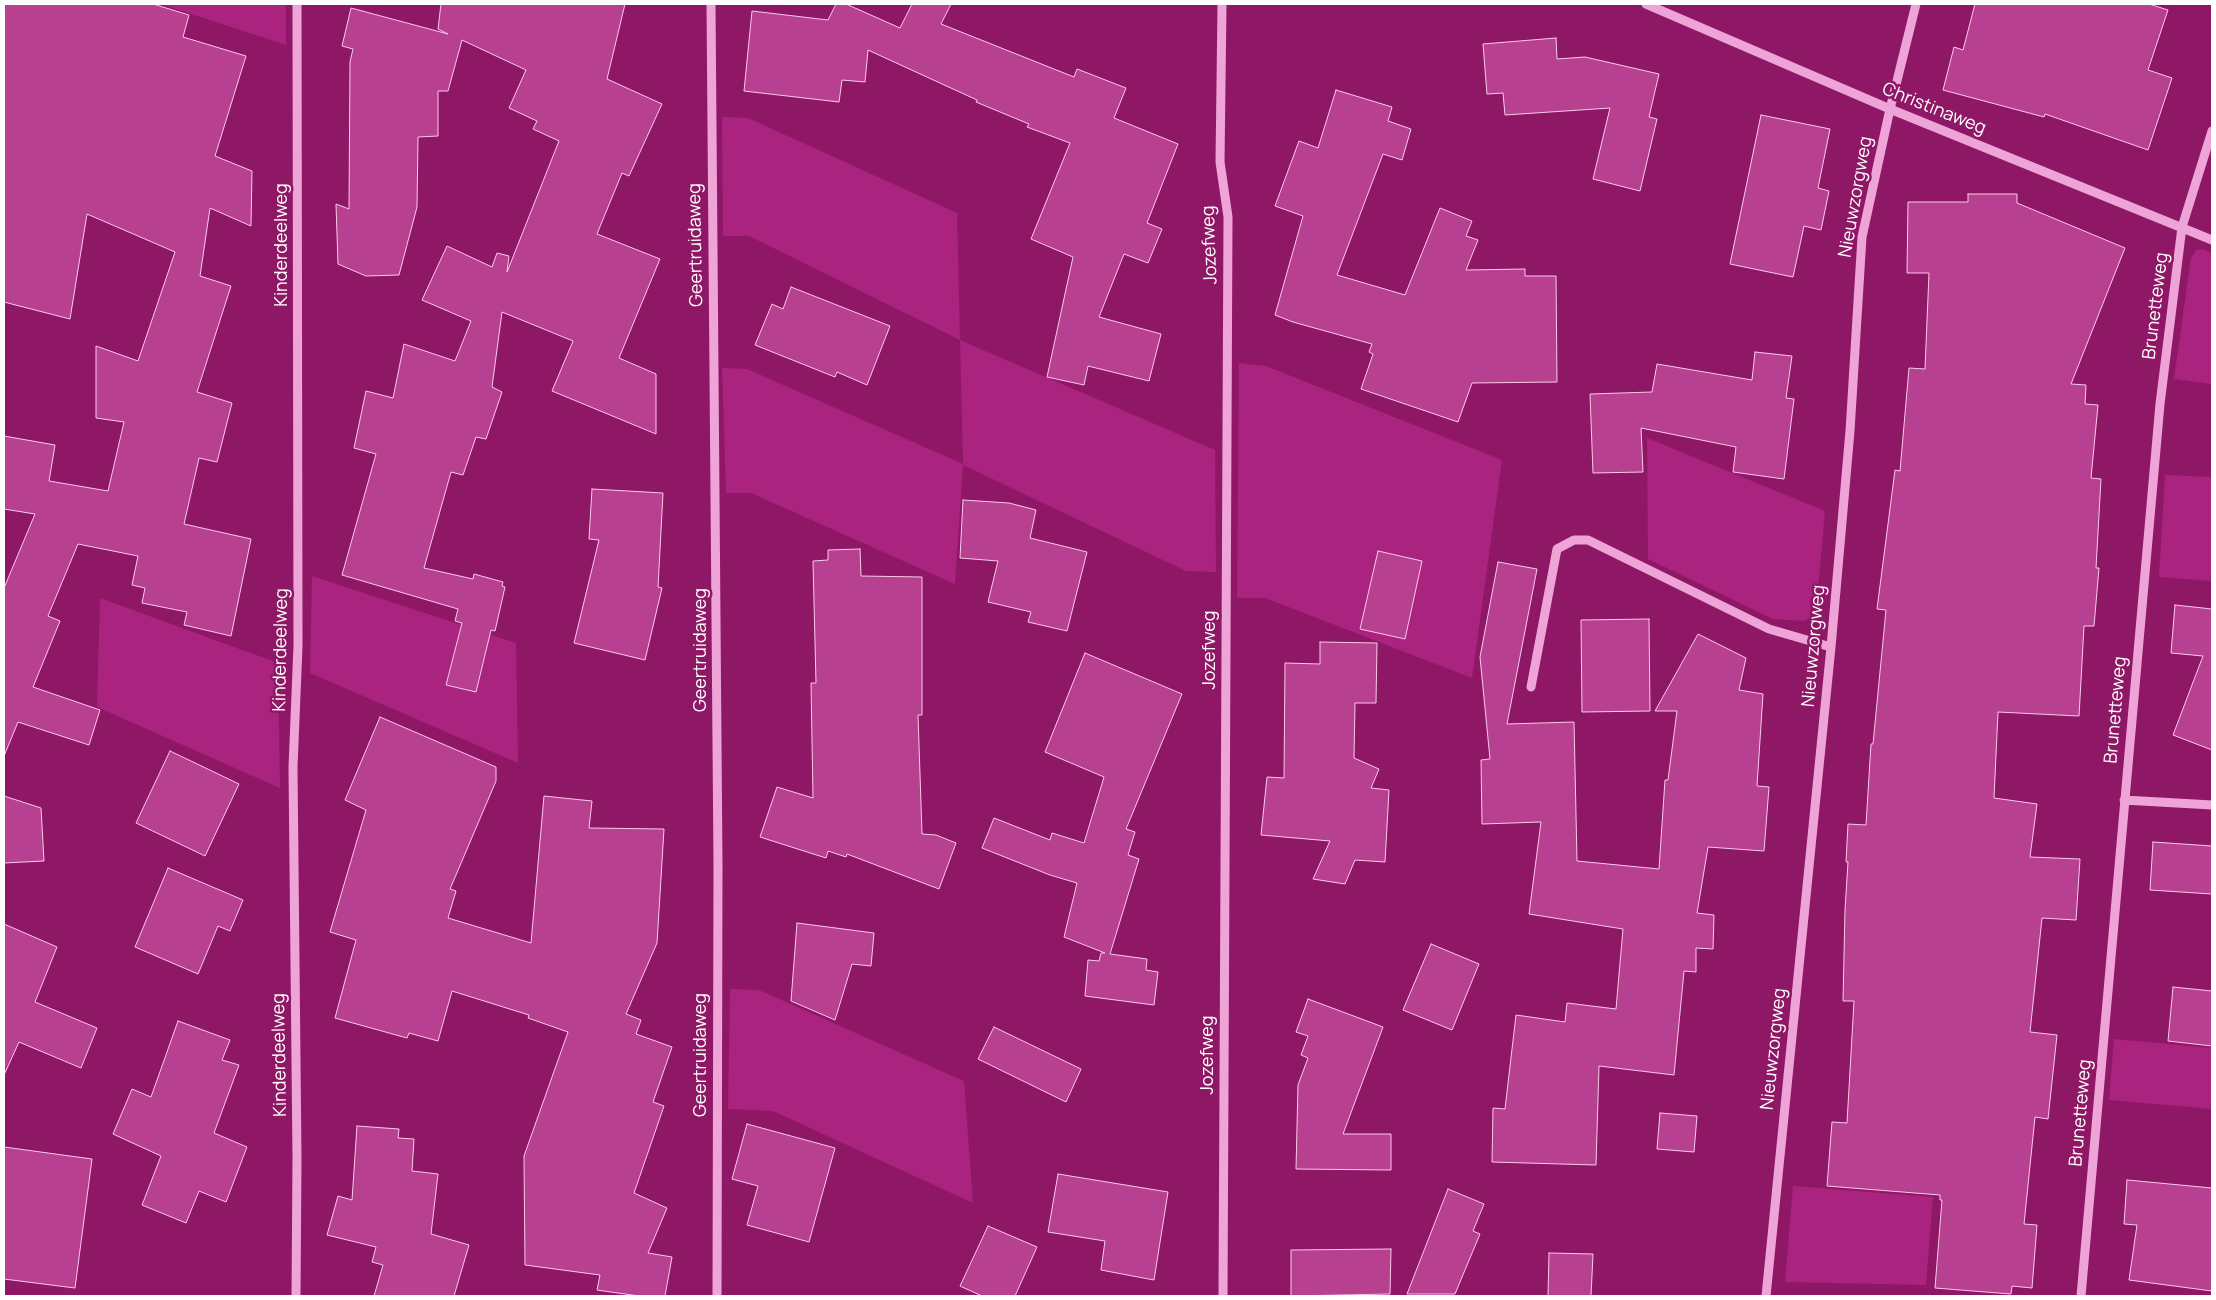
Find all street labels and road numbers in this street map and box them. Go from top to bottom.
street label: Christinaweg [1879,78,1989,140]
street label: Nieuwzorgweg [1835,135,1877,259]
street label: Kinderdeelweg [271,183,293,307]
street label: Geertruidaweg [684,183,708,307]
street label: Jozefweg [1198,205,1222,285]
street label: Brunetteweg [2139,251,2173,361]
street label: Nieuwzorgweg [1798,584,1830,708]
street label: Kinderdeelweg [269,588,293,712]
street label: Geertruidaweg [690,588,712,712]
street label: Jozefweg [1199,611,1221,689]
street label: Brunetteweg [2101,656,2131,764]
street label: Nieuwzorgweg [1757,987,1791,1111]
street label: Kinderdeelweg [268,993,292,1117]
street label: Geertruidaweg [690,993,712,1117]
street label: Jozefweg [1197,1016,1219,1094]
street label: Brunetteweg [2066,1059,2096,1167]

